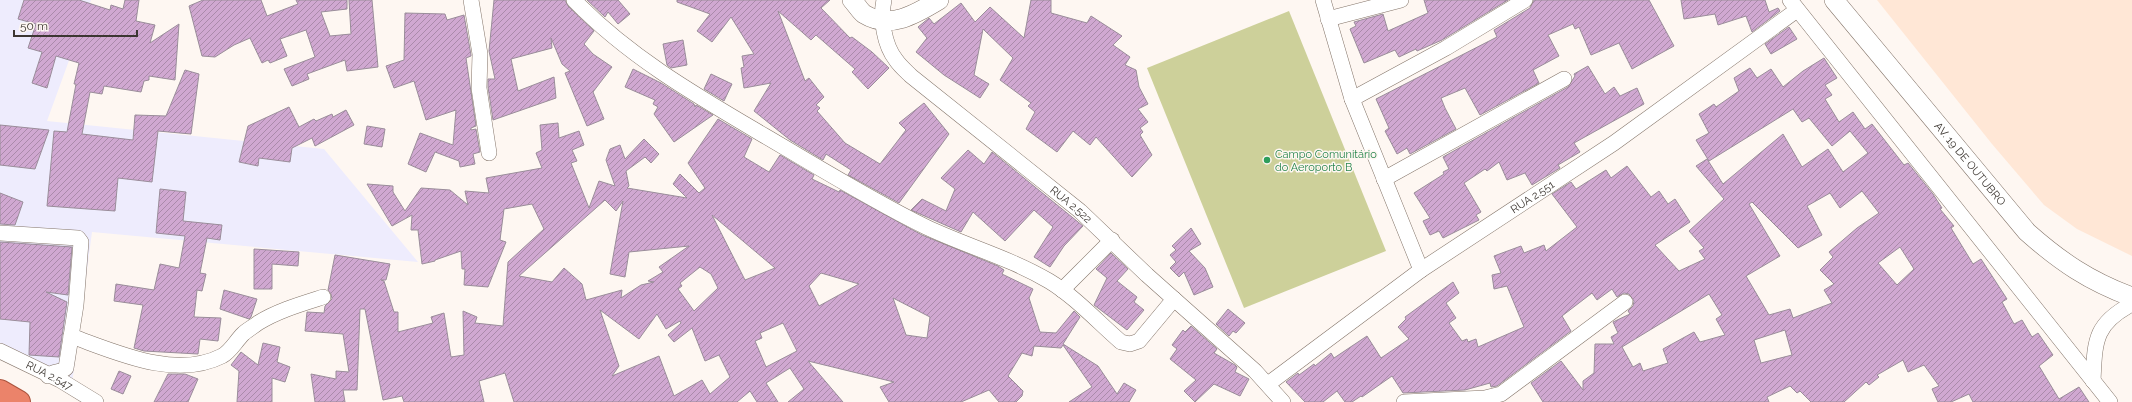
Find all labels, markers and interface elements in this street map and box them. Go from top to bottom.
scale bar [14,12,137,38]
text: 50 m [20,19,48,33]
street label: AV. 19 DE OUTUBRO [1932,120,2009,208]
place label: Campo Comunitário do Aeroporto B [1275,148,1377,174]
marker: Campo Comunitário do Aeroporto B [1262,155,1272,165]
street label: RUA 2.551 [1508,178,1557,216]
street label: RUA 2.522 [1048,183,1095,226]
street label: RUA 2.547 [24,358,75,393]

